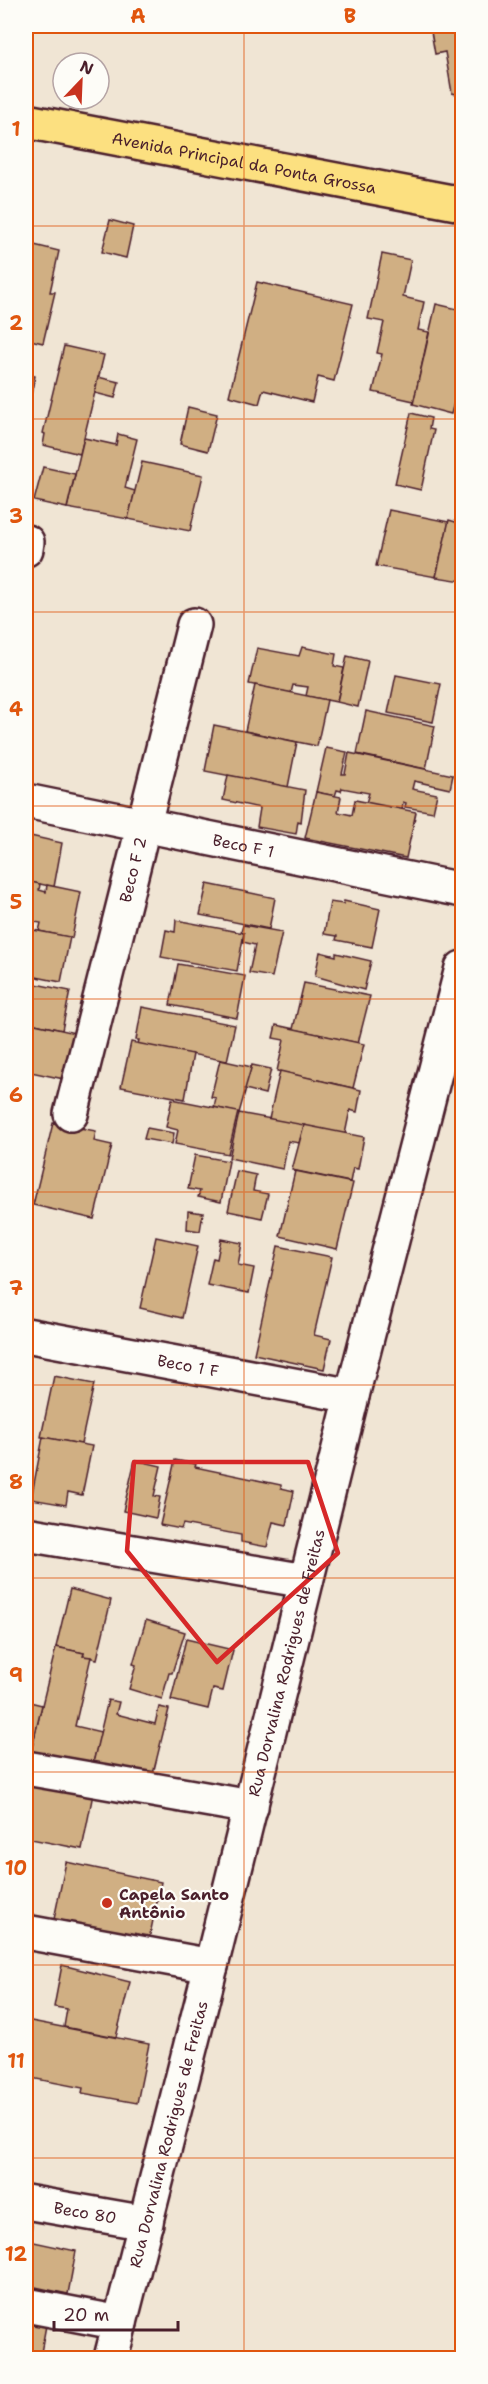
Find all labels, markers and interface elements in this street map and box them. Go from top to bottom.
text: A [130,3,146,29]
text: B [344,3,356,29]
north arrow [51,51,111,111]
text: N [77,56,97,80]
text: 1 [11,116,21,142]
street label: Avenida Principal da Ponta Grossa [110,128,378,198]
text: 2 [9,310,23,336]
text: 3 [9,503,23,529]
text: 4 [9,696,23,722]
street label: Beco F 1 [211,829,276,862]
street label: Beco F 2 [115,835,151,905]
text: 5 [10,889,22,915]
text: 6 [9,1082,23,1108]
text: 7 [9,1275,23,1301]
street label: Beco 1 F [156,1350,221,1382]
text: 8 [9,1469,23,1495]
street label: Rua Dorvalina Rodrigues de Freitas [243,1527,330,1799]
text: 9 [9,1662,23,1688]
text: 10 [5,1855,27,1881]
place label: Capela Santo Antônio [119,1884,229,1923]
marker: Capela Santo Antônio [100,1896,114,1910]
street label: Rua Dorvalina Rodrigues de Freitas [124,1999,213,2270]
text: 11 [7,2048,25,2074]
street label: Beco 80 [52,2197,118,2229]
text: 12 [5,2241,27,2267]
scale bar [54,2294,178,2332]
text: 20 m [63,2303,109,2327]

